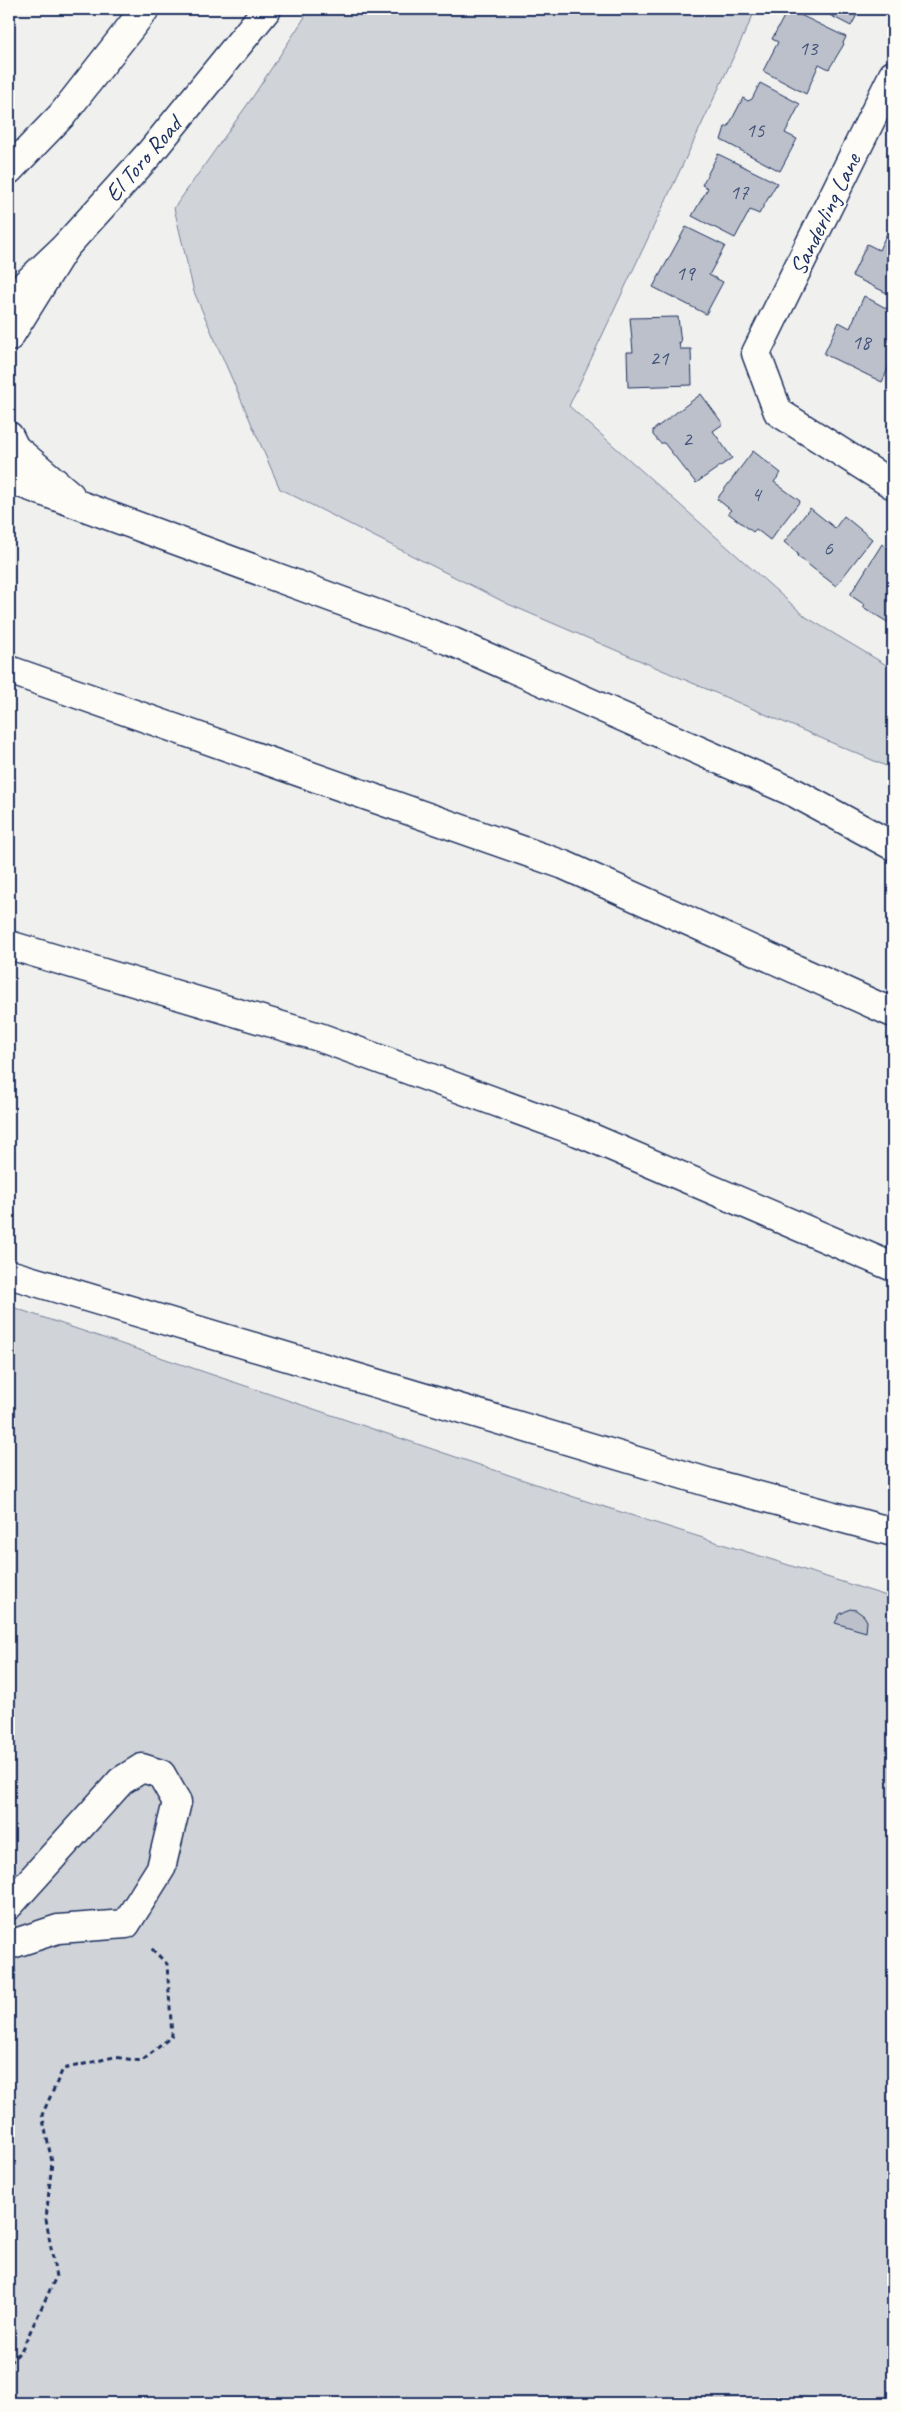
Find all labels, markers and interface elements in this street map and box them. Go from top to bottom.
house number: 13 [799,35,819,61]
street label: El Toro Road [98,108,190,208]
house number: 15 [746,117,766,143]
street label: Sanderling Lane [783,146,868,280]
house number: 17 [730,179,750,205]
house number: 19 [676,260,696,286]
house number: 18 [852,329,873,355]
house number: 21 [650,345,670,371]
house number: 2 [682,426,693,452]
house number: 4 [751,481,763,507]
house number: 6 [823,535,833,561]

